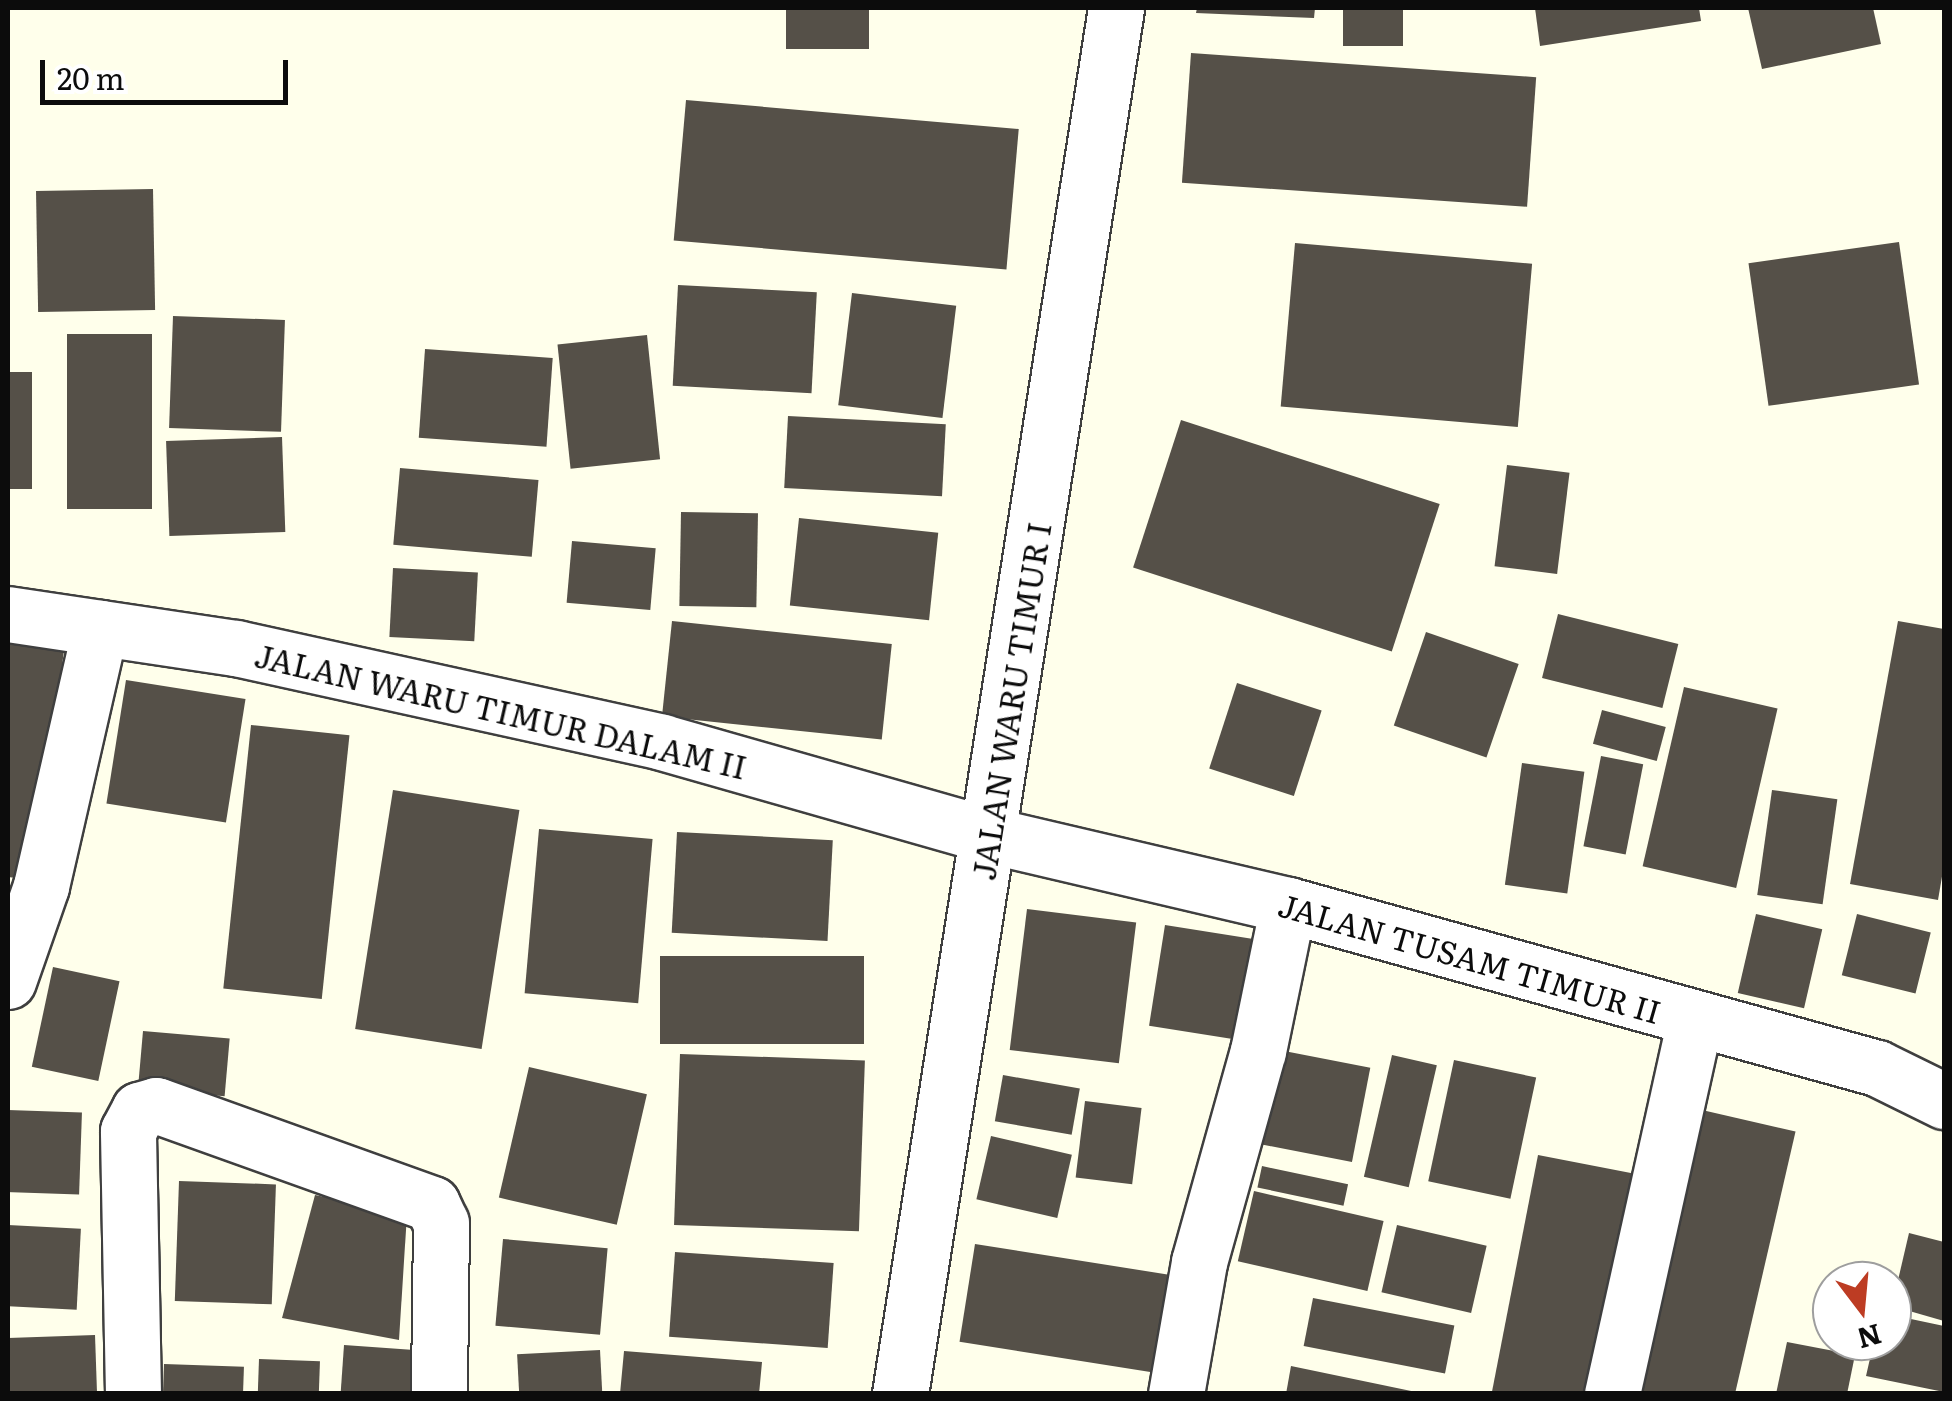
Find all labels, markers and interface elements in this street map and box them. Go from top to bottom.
scale bar [45,40,292,102]
text: 20 m [57,55,125,99]
street label: JALAN WARU TIMUR I [963,519,1057,883]
street label: JALAN WARU TIMUR DALAM II [251,635,751,785]
street label: JALAN TUSAM TIMUR II [1274,884,1666,1030]
north arrow [1812,1261,1912,1361]
text: N [1853,1314,1887,1361]

